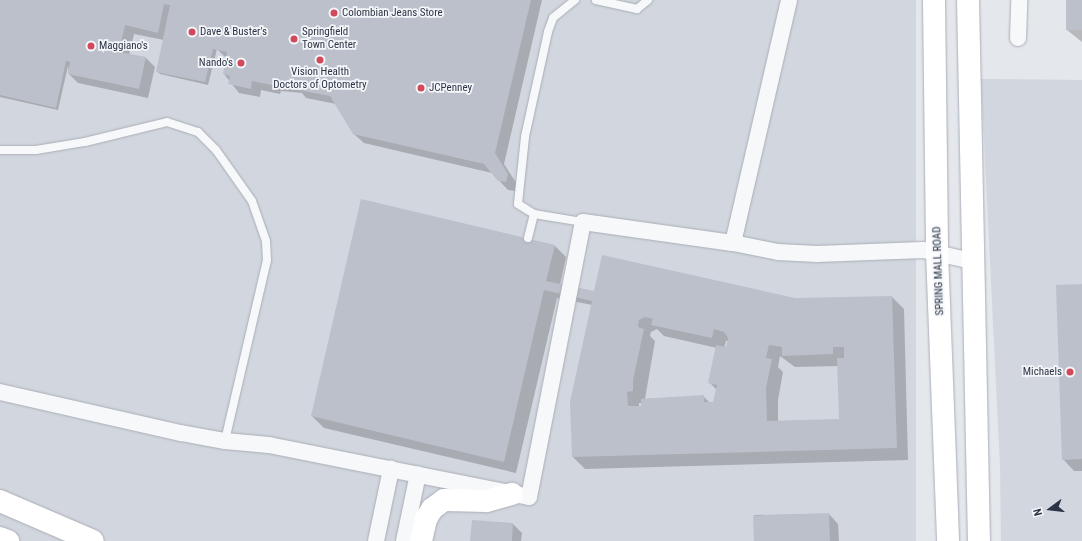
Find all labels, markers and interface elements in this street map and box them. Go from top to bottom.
place label: Colombian Jeans Store [342,6,443,20]
marker: Colombian Jeans Store [329,8,339,18]
place label: Dave & Buster's [200,25,267,39]
place label: Springfield Town Center [302,26,356,52]
marker: Dave & Buster's [187,27,197,37]
marker: Springfield Town Center [289,34,299,44]
place label: Maggiano's [99,39,148,53]
marker: Maggiano's [86,41,96,51]
marker: Vision Health Doctors of Optometry [315,55,325,65]
place label: Nando's [199,56,233,70]
marker: Nando's [236,58,246,68]
place label: Vision Health Doctors of Optometry [273,66,367,92]
place label: JCPenney [429,81,472,95]
marker: JCPenney [416,83,426,93]
street label: SPRING MALL ROAD [931,226,947,316]
place label: Michaels [1023,365,1062,379]
marker: Michaels [1065,367,1075,377]
north arrow [1030,489,1070,529]
text: N [1031,507,1045,517]

